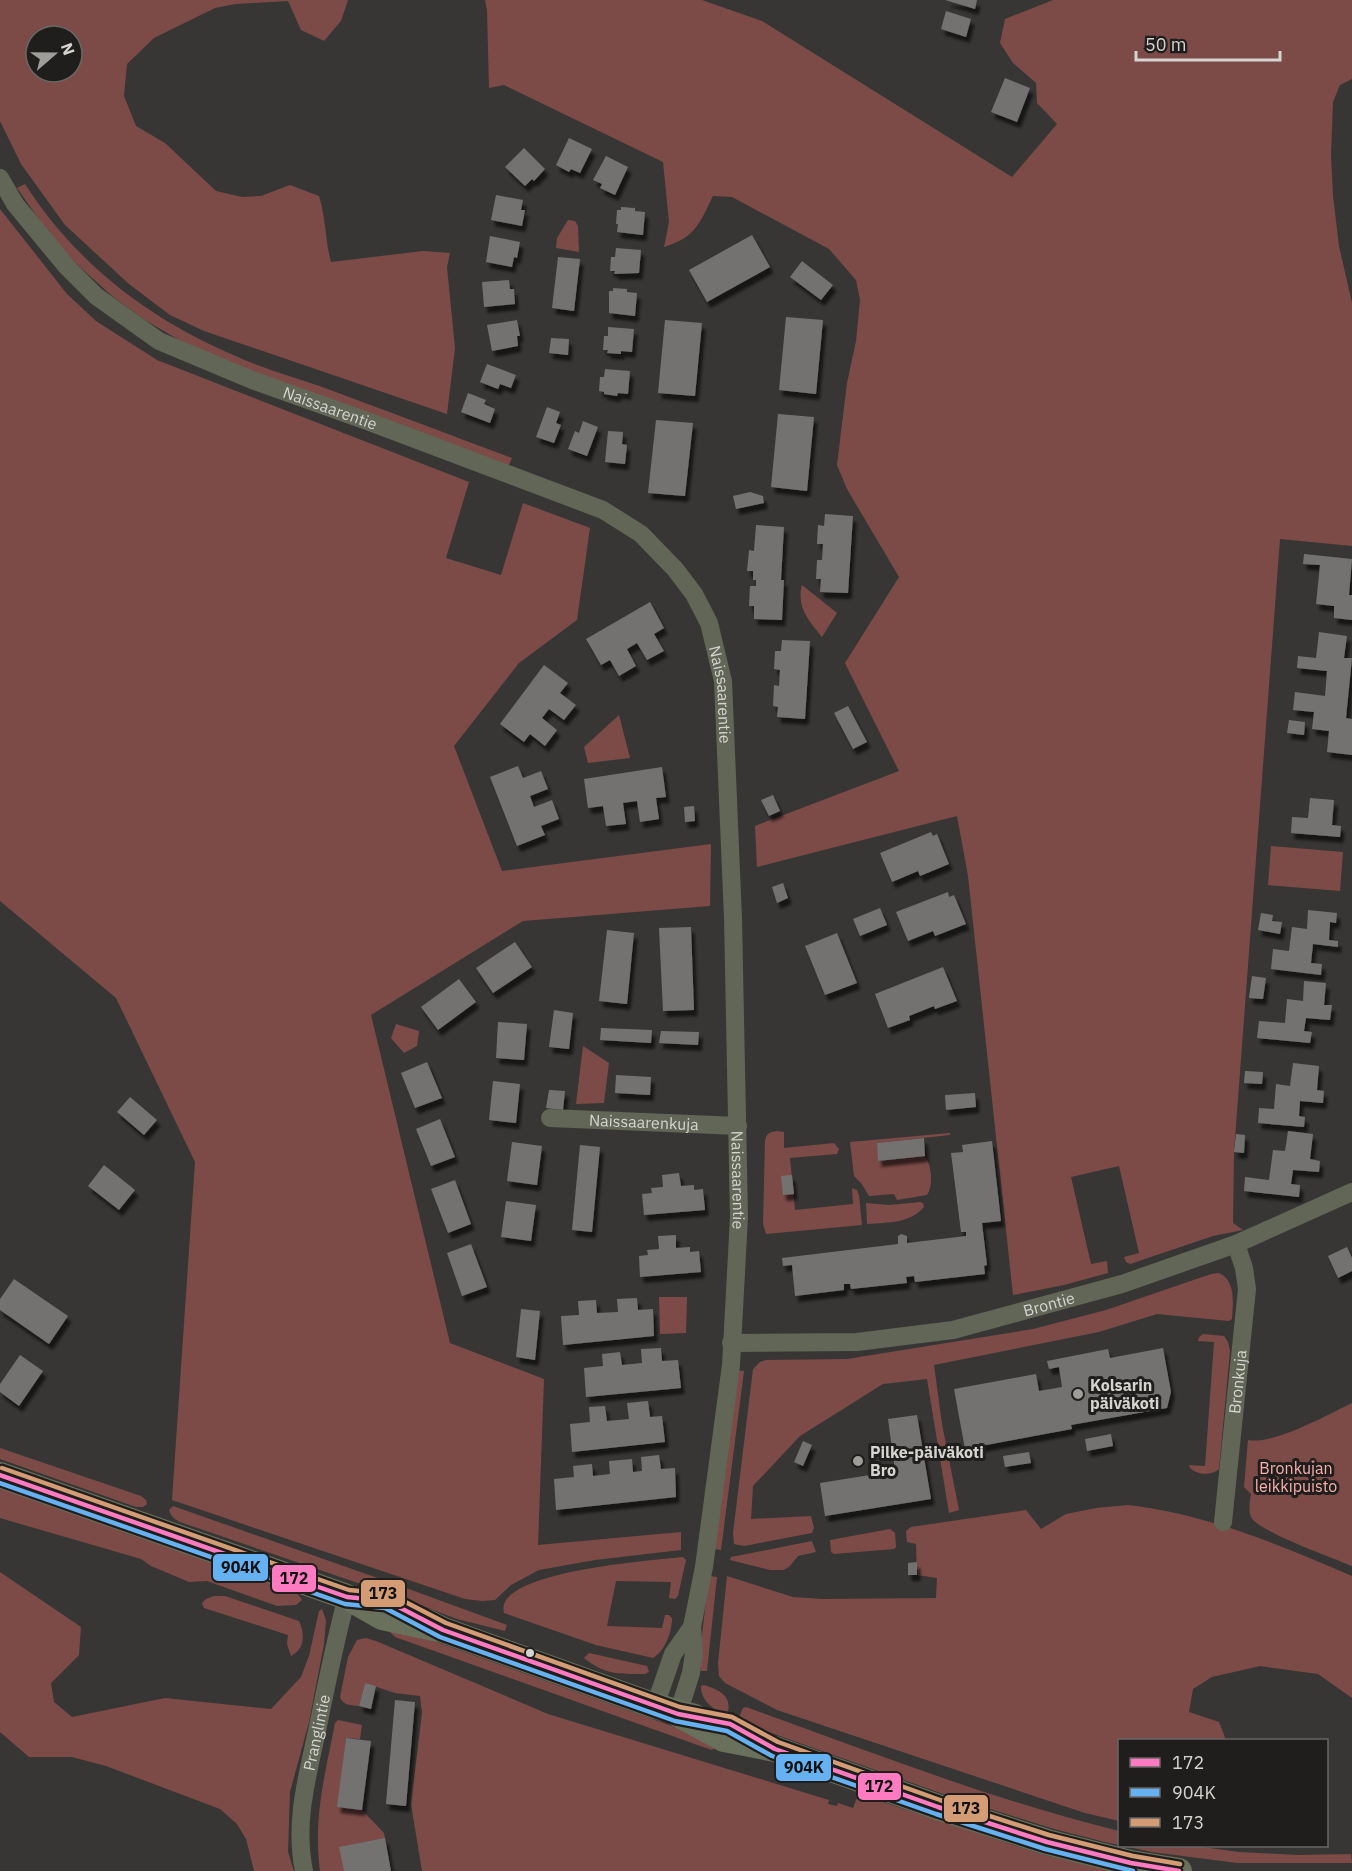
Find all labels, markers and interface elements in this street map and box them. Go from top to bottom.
north arrow [24,24,84,84]
scale bar [1136,24,1280,62]
text: 50 m [1145,33,1187,56]
text: N [57,40,79,58]
street label: Naissaarentie [280,382,380,434]
street label: Naissaarentie [705,644,736,744]
street label: Naissaarenkuja [588,1110,700,1134]
street label: Naissaarentie [727,1130,749,1230]
street label: Brontie [1021,1287,1077,1321]
street label: Bronkuja [1224,1348,1251,1415]
place label: Kolsarin päiväkoti [1090,1375,1159,1413]
marker: Kolsarin päiväkoti [1071,1387,1085,1401]
place label: Pilke-päiväkoti Bro [870,1442,984,1480]
marker: Pilke-päiväkoti Bro [851,1454,865,1468]
park label: Bronkujan leikkipuisto [1255,1458,1337,1496]
line badge: 904K [212,1553,269,1582]
text: 904K [221,1557,261,1577]
line badge: 172 [271,1564,317,1593]
text: 172 [280,1568,308,1588]
line badge: 173 [360,1579,406,1608]
text: 173 [369,1583,397,1603]
unlabelled marker [524,1647,536,1659]
street label: Pranglintie [299,1693,334,1773]
legend [1118,1739,1328,1847]
text: 172 [1172,1751,1204,1774]
line badge: 904K [775,1753,832,1782]
text: 904K [784,1757,824,1777]
line badge: 172 [857,1772,902,1801]
text: 172 [865,1776,893,1796]
text: 904K [1172,1781,1216,1804]
line badge: 173 [943,1794,989,1823]
text: 173 [952,1798,980,1818]
text: 173 [1172,1811,1204,1834]

